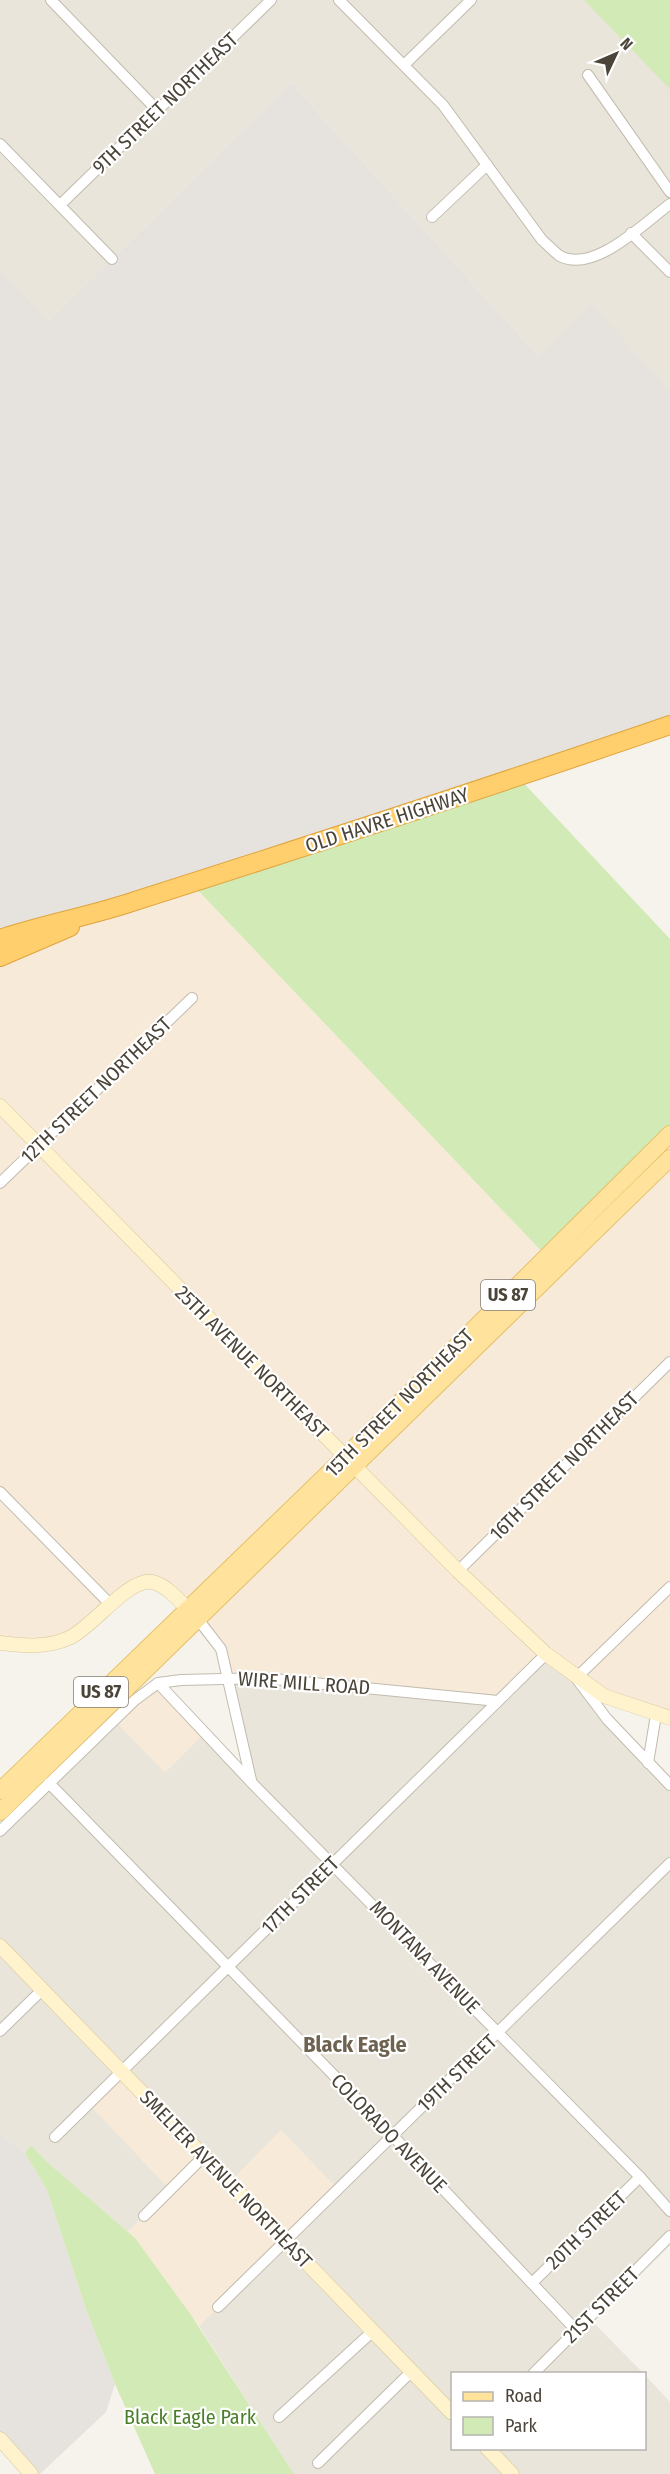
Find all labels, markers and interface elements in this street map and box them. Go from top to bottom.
north arrow [586,24,646,84]
street label: 9TH STREET NORTHEAST [87,27,243,179]
text: N [616,34,637,54]
street label: OLD HAVRE HIGHWAY [302,782,472,858]
street label: 12TH STREET NORTHEAST [16,1011,177,1168]
road number: US 87 [481,1280,535,1310]
street label: 25TH AVENUE NORTHEAST [171,1281,334,1444]
street label: 15TH STREET NORTHEAST [320,1323,479,1482]
street label: 16TH STREET NORTHEAST [485,1386,644,1545]
street label: WIRE MILL ROAD [237,1666,371,1700]
road number: US 87 [74,1677,128,1707]
street label: 17TH STREET [256,1851,344,1939]
street label: MONTANA AVENUE [365,1895,485,2019]
street label: 19TH STREET [412,2029,502,2117]
district label: Black Eagle [303,2031,407,2058]
street label: COLORADO AVENUE [326,2068,452,2198]
street label: SMELTER AVENUE NORTHEAST [135,2085,318,2273]
street label: 20TH STREET [541,2185,632,2274]
street label: 21ST STREET [558,2262,644,2348]
legend [451,2372,646,2450]
text: Road [505,2385,542,2407]
park label: Black Eagle Park [124,2405,257,2429]
text: Park [505,2415,538,2437]

